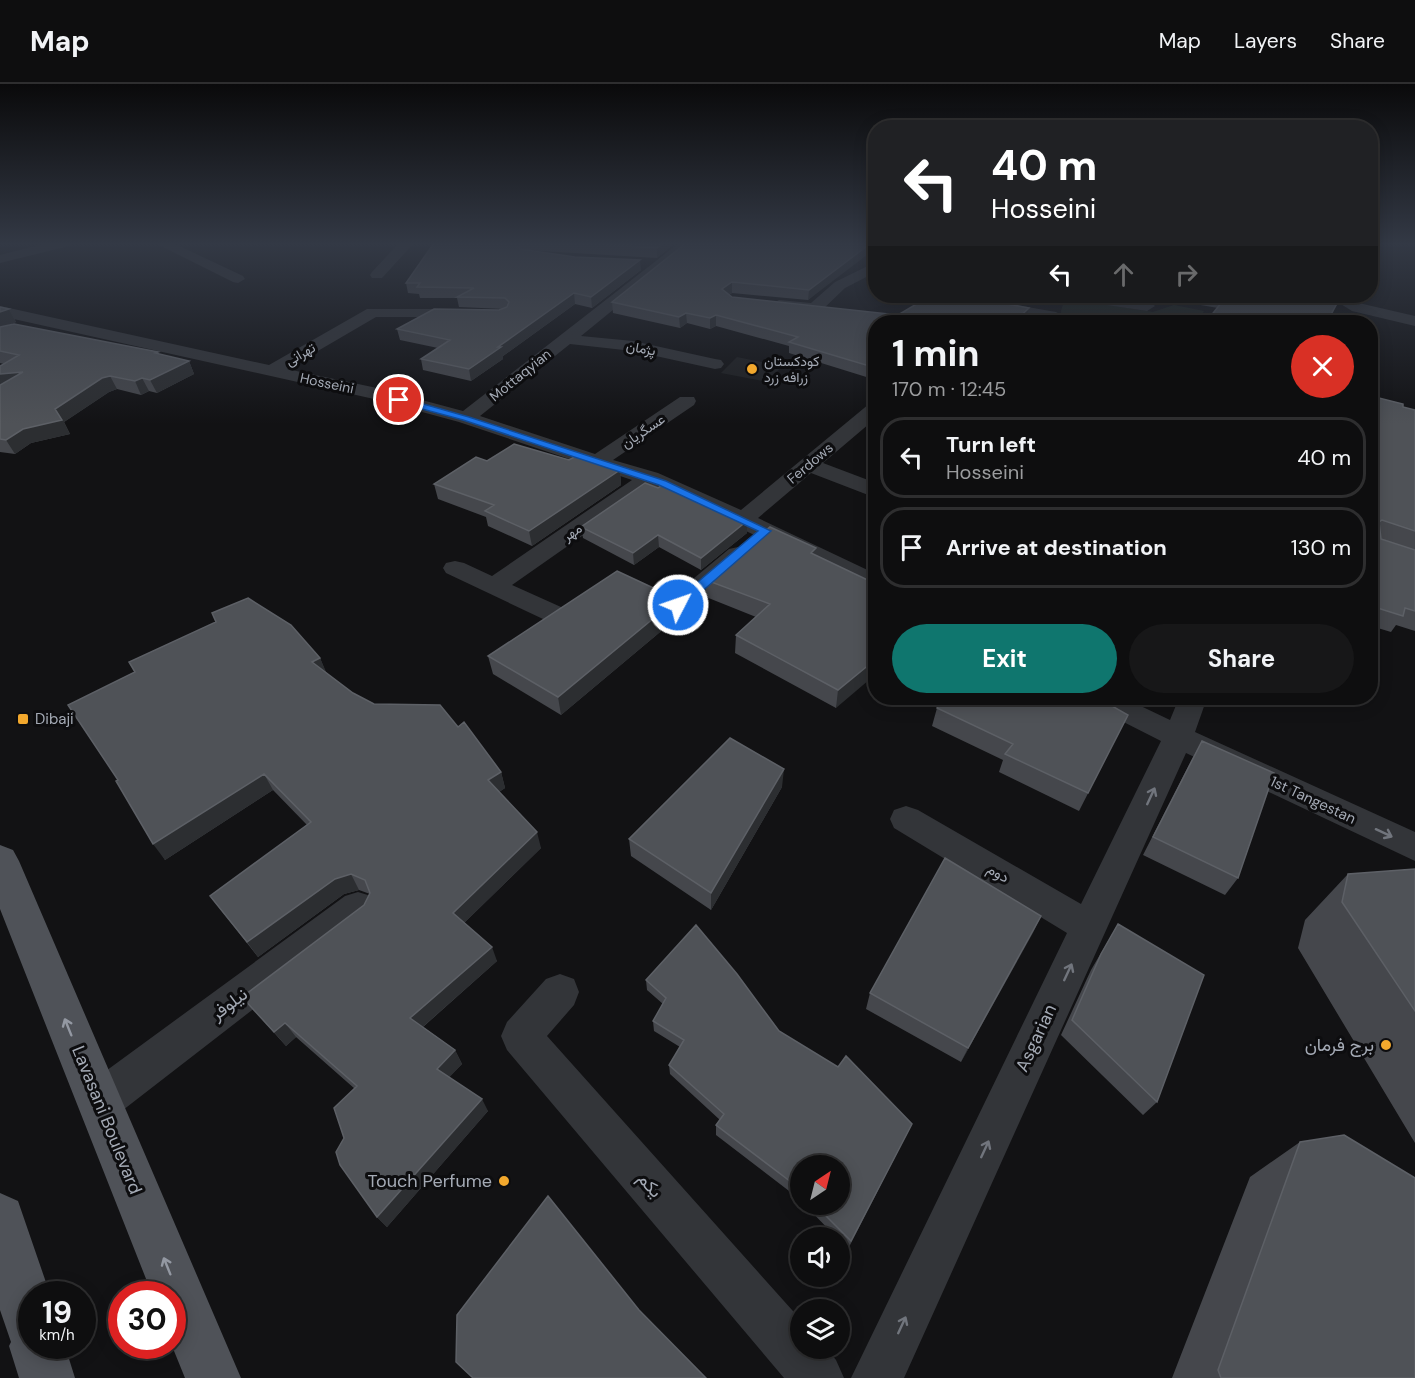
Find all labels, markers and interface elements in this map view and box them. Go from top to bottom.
text: Map [30,23,90,60]
text: Map [1159,27,1201,55]
text: Layers [1234,27,1297,55]
text: Share [1330,27,1385,55]
text: 40 m [991,138,1097,193]
icon: left [892,144,970,222]
text: Hosseini [991,191,1096,226]
icon: left [1044,258,1077,291]
icon: ahead [1107,258,1140,291]
icon: right [1170,258,1203,291]
text: 1 min [892,330,980,377]
button: close [1291,335,1354,398]
street label: پژمان [625,337,657,360]
street label: تهرانی [282,338,318,370]
street label: Mottaqyian [486,345,554,405]
place label: کودکستان زرافه زرد [764,352,820,386]
marker: کودکستان زرافه زرد [745,362,759,376]
street label: Hosseini [298,369,356,397]
pin [373,374,424,425]
text: 170 m · 12:45 [892,376,1006,402]
icon: arrive [382,383,415,416]
street label: عسگریان [618,410,668,452]
text: Turn left [946,430,1036,459]
street label: Ferdows [783,439,837,487]
icon: left [895,441,928,474]
text: 40 m [1297,443,1351,472]
text: Hosseini [946,459,1024,485]
street label: مهر [558,519,585,546]
icon: arrive [895,531,928,564]
text: Arrive at destination [946,533,1167,562]
text: 130 m [1291,533,1351,562]
position arrow [646,573,710,637]
button: Exit [892,624,1117,693]
button: Share [1129,624,1354,693]
place label: Dibaji [35,709,74,729]
marker: Dibaji [16,712,30,726]
street label: 1st Tangestan [1267,771,1359,829]
one-way arrow [1145,787,1157,805]
one-way arrow [1374,827,1392,839]
street label: دوم [983,859,1013,887]
one-way arrow [1062,964,1074,982]
street label: نیلوفر [205,982,252,1026]
street label: Asgarian [1010,1000,1062,1076]
one-way arrow [62,1018,73,1037]
place label: برج فرمان [1305,1033,1374,1057]
marker: برج فرمان [1379,1038,1393,1052]
street label: Lavasani Boulevard [66,1042,148,1198]
one-way arrow [979,1140,991,1158]
north arrow [790,1155,850,1215]
map controls [790,1155,850,1359]
street label: یکم [632,1167,668,1203]
place label: Touch Perfume [368,1169,492,1193]
marker: Touch Perfume [497,1174,511,1188]
button: sound [790,1227,850,1287]
one-way arrow [161,1257,172,1275]
speed limit sign: 30 [108,1281,186,1359]
text: 19 [42,1293,72,1332]
button: layers [790,1299,850,1359]
one-way arrow [896,1317,908,1335]
text: km/h [39,1325,75,1345]

